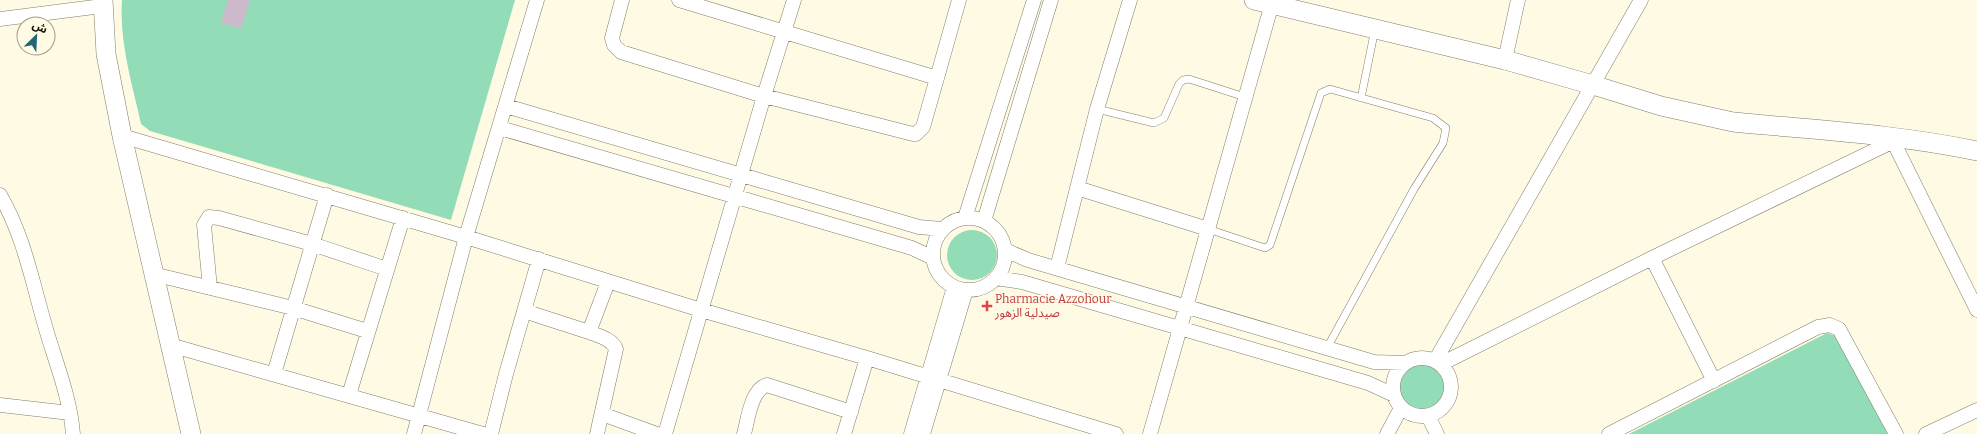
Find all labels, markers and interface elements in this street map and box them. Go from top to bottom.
north arrow [16,16,56,56]
text: ش [30,18,49,36]
place label: Pharmacie Azzohour صيدلية الزهور [994,292,1112,320]
marker: Pharmacie Azzohour صيدلية الزهور [982,301,992,311]

